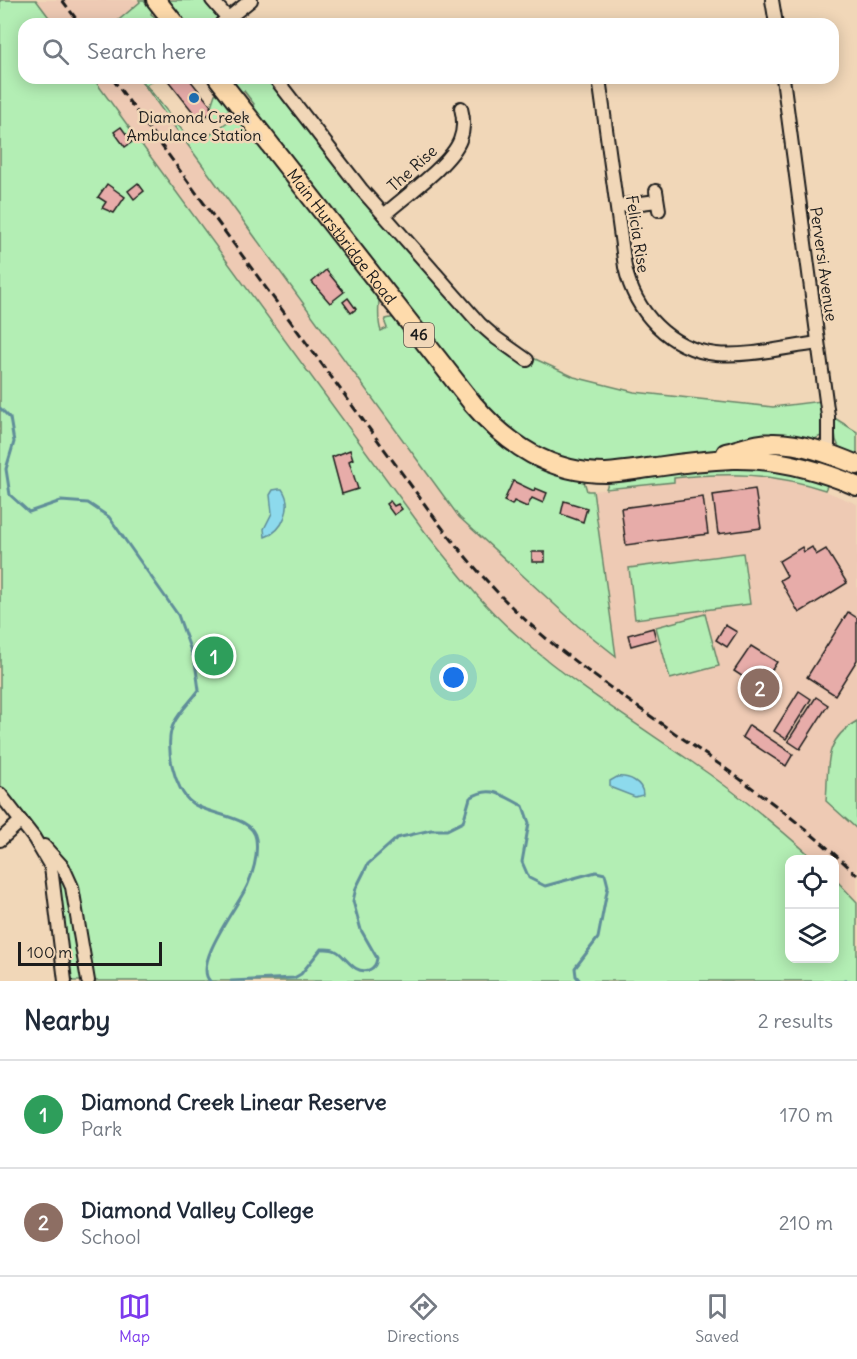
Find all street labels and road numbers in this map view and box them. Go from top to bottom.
street label: The Rise [383,141,441,195]
street label: Main Hurstbridge Road [283,165,401,308]
street label: Felicia Rise [622,194,654,274]
street label: Perversi Avenue [806,205,842,323]
road number: 46 [404,323,434,347]

